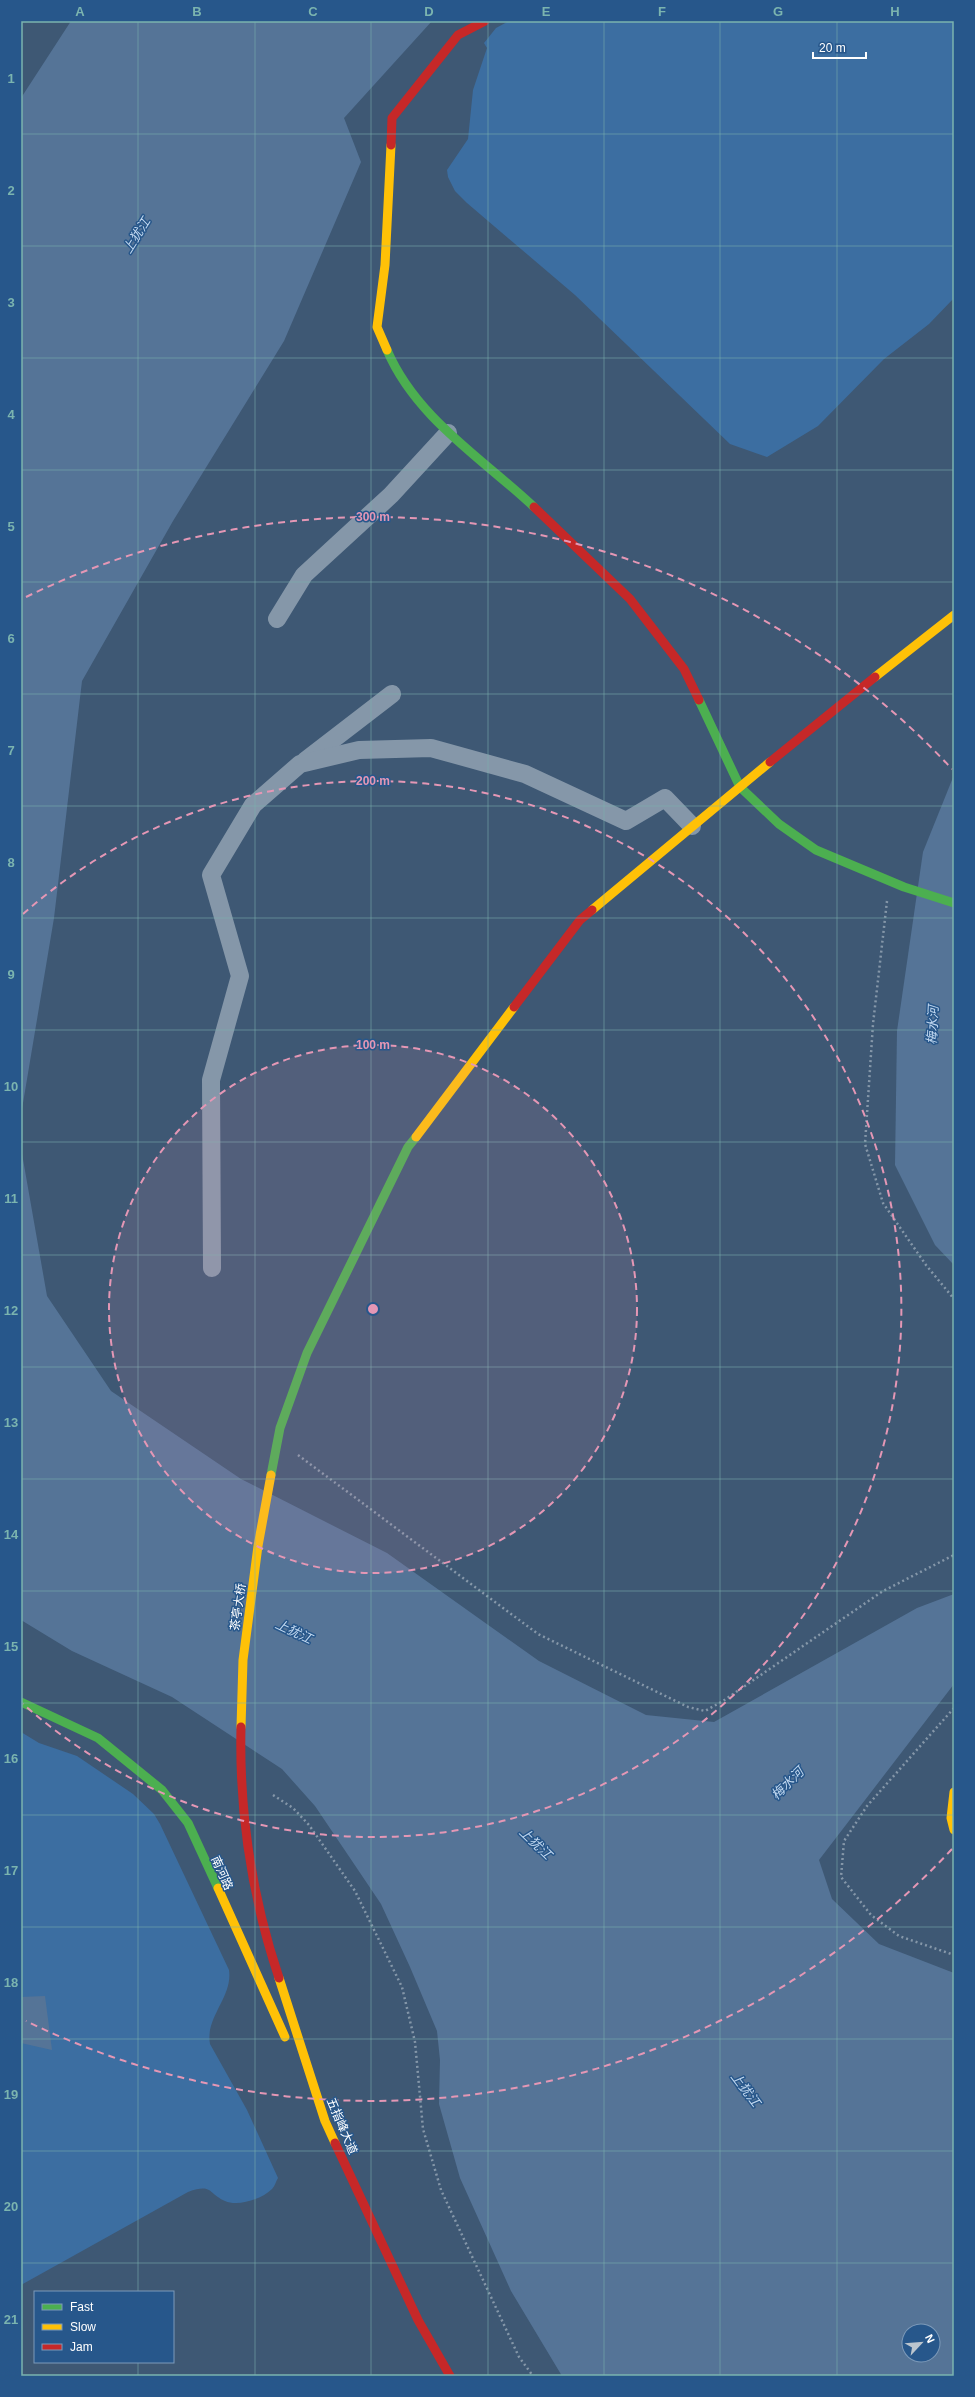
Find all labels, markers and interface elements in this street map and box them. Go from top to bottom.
text: A [75,4,85,19]
text: B [192,4,202,19]
text: C [308,4,318,19]
text: D [424,4,434,19]
text: E [542,4,551,19]
text: F [658,4,666,19]
text: G [773,4,783,19]
text: H [890,4,900,19]
scale bar [813,34,866,60]
text: 20 m [819,41,846,55]
text: 1 [7,71,15,86]
text: 2 [7,183,15,198]
water label: 上犹江 [120,213,154,256]
text: 3 [7,295,15,310]
text: 4 [7,407,15,422]
text: 300 m [356,510,390,524]
text: 5 [7,519,15,534]
text: 6 [7,631,15,646]
text: 7 [7,743,15,758]
text: 200 m [356,774,390,788]
text: 8 [7,855,15,870]
text: 9 [7,967,15,982]
water label: 梅水河 [924,1002,941,1045]
text: 100 m [356,1038,390,1052]
text: 10 [4,1079,18,1094]
text: 11 [4,1191,18,1206]
centre of rings [366,1302,380,1316]
text: 12 [4,1303,18,1318]
text: 13 [4,1415,18,1430]
text: 14 [4,1527,19,1542]
street label: 茶亭大桥 [228,1582,248,1632]
water label: 上犹江 [273,1616,316,1647]
text: 15 [4,1639,18,1654]
text: 16 [4,1751,18,1766]
water label: 梅水河 [768,1762,809,1802]
water label: 上犹江 [516,1824,556,1864]
street label: 南河路 [208,1854,236,1892]
text: 17 [4,1863,18,1878]
text: 18 [4,1975,18,1990]
water label: 上犹江 [728,2069,765,2111]
text: 19 [4,2087,18,2102]
street label: 五指峰大道 [324,2096,360,2156]
text: 20 [4,2199,18,2214]
legend [34,2291,174,2363]
text: Fast [70,2300,94,2314]
text: 21 [4,2312,18,2327]
text: Slow [70,2320,96,2334]
north arrow [901,2323,941,2363]
text: N [923,2332,937,2345]
text: Jam [70,2340,93,2354]

